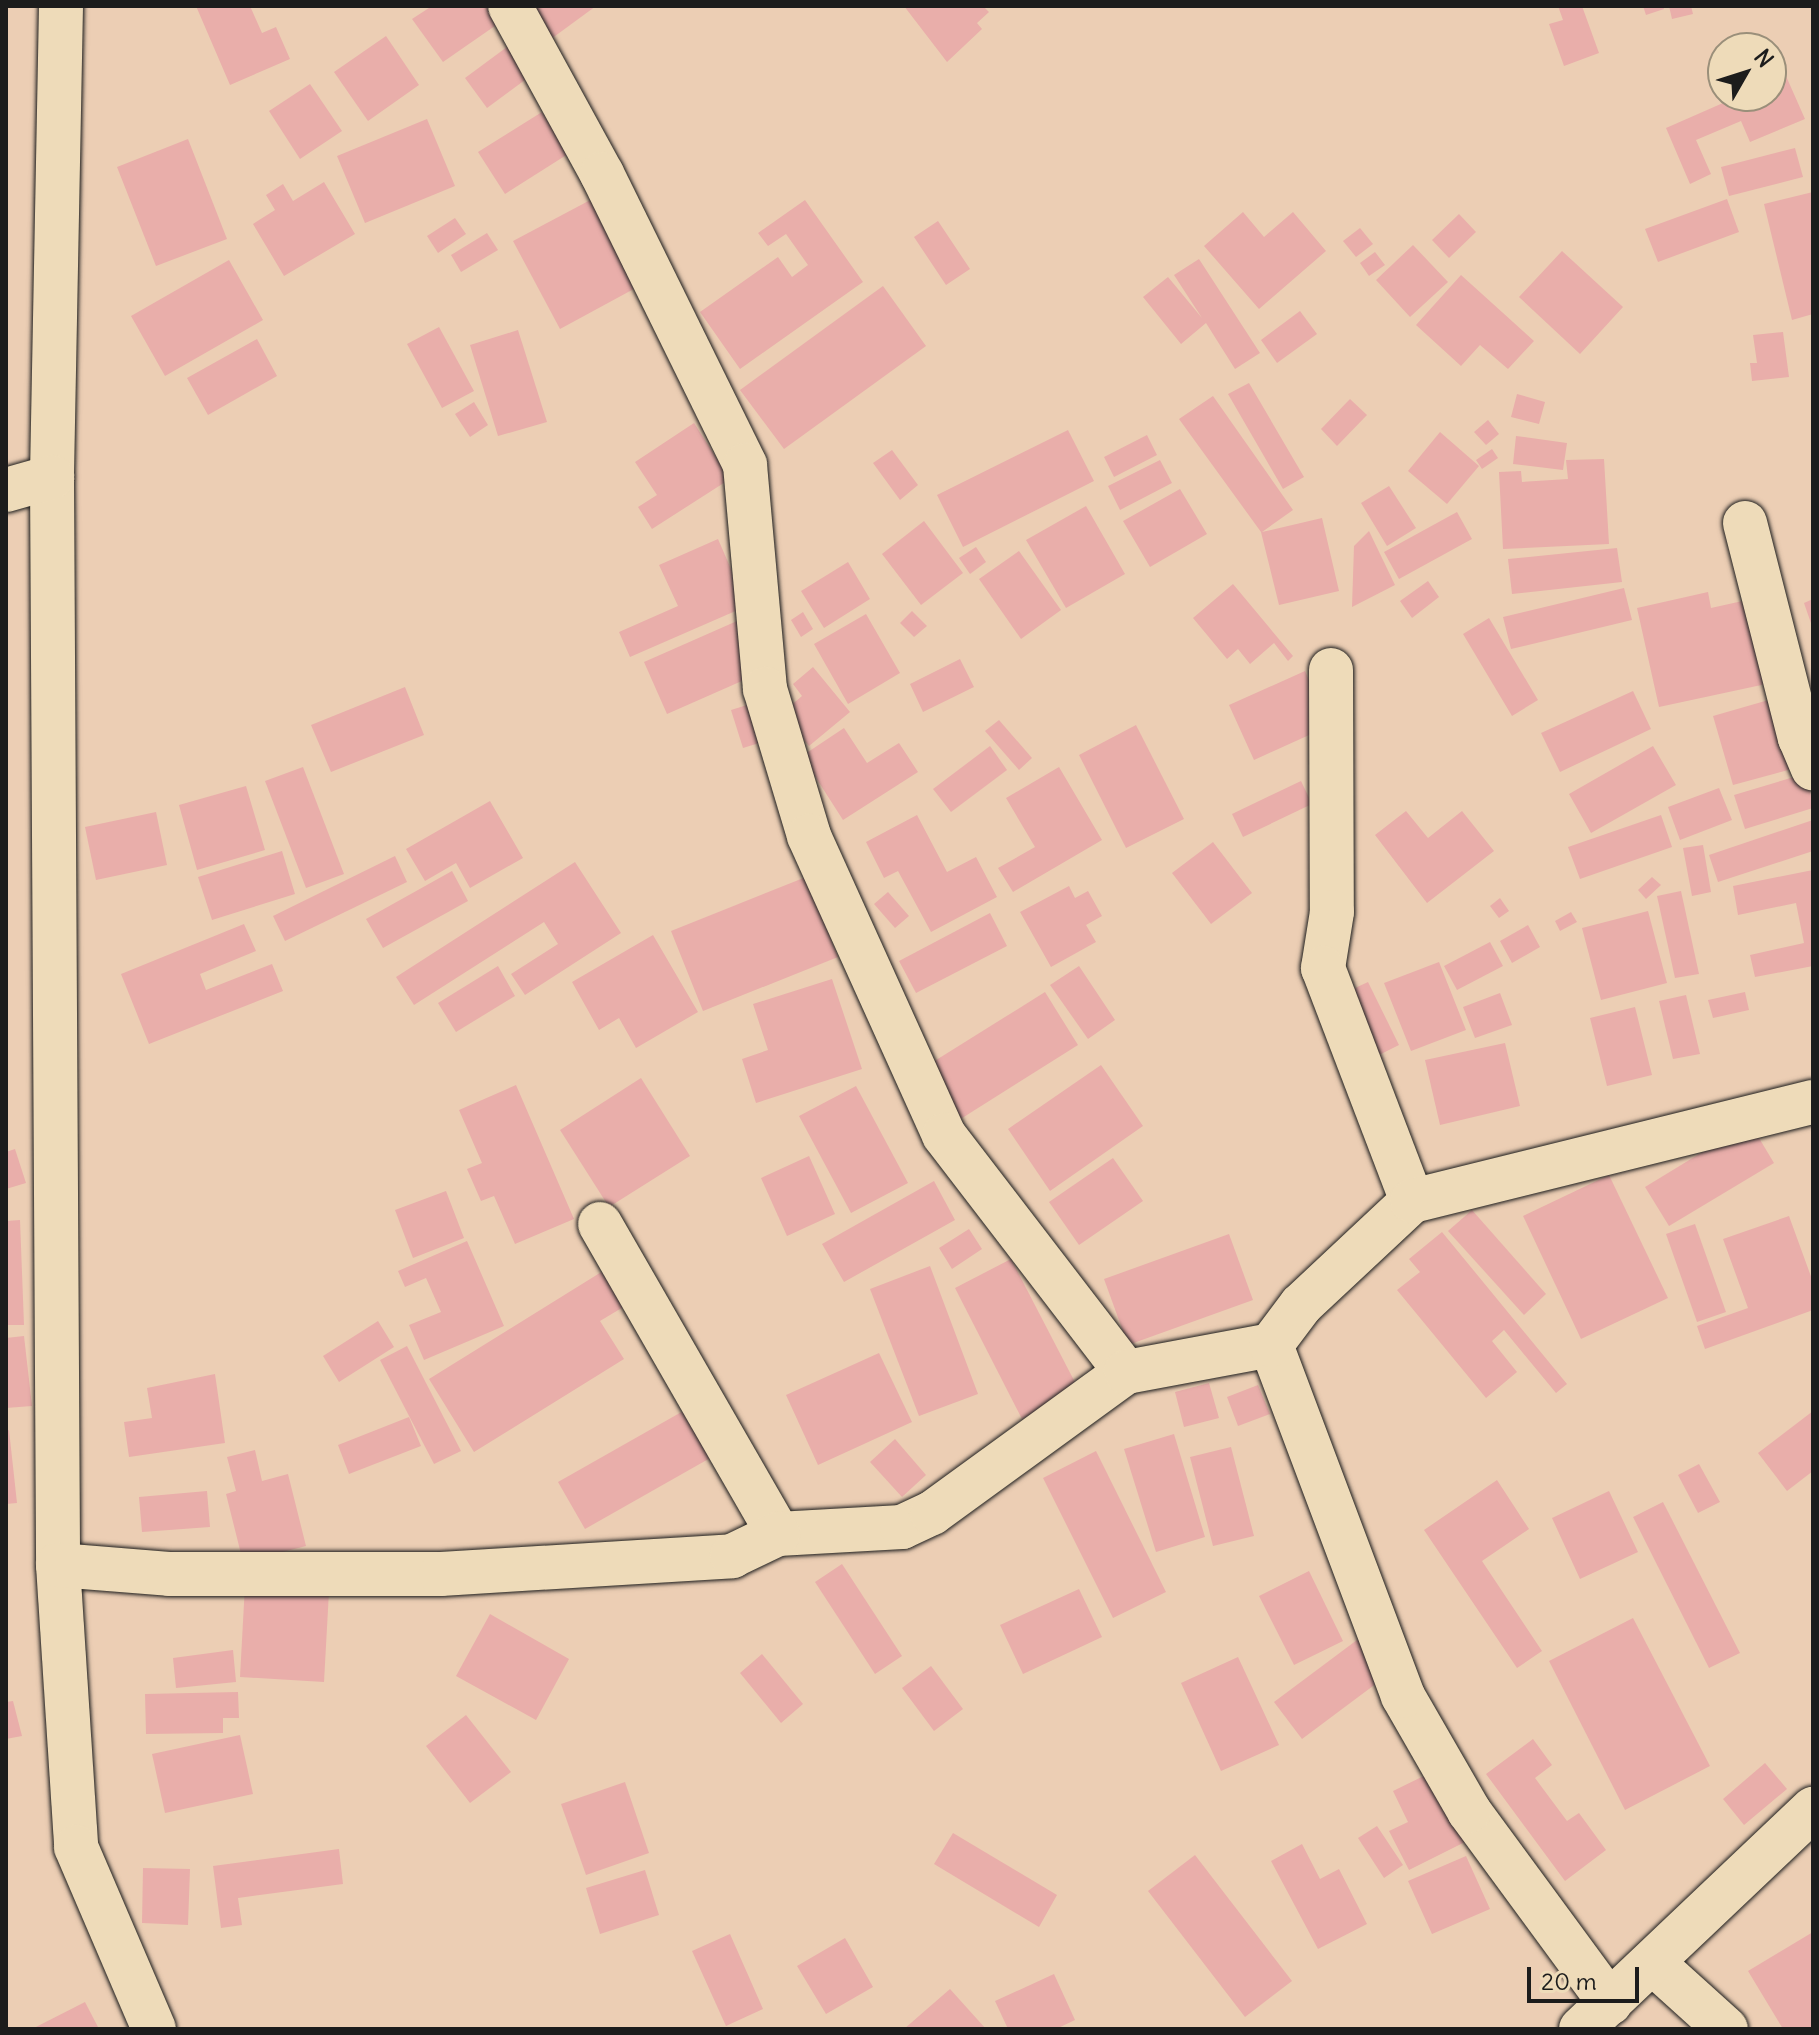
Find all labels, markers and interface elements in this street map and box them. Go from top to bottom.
north arrow [1707,32,1787,112]
text: N [1748,43,1780,73]
scale bar [1531,1951,1643,2001]
text: 20 m [1541,1966,1597,1996]

